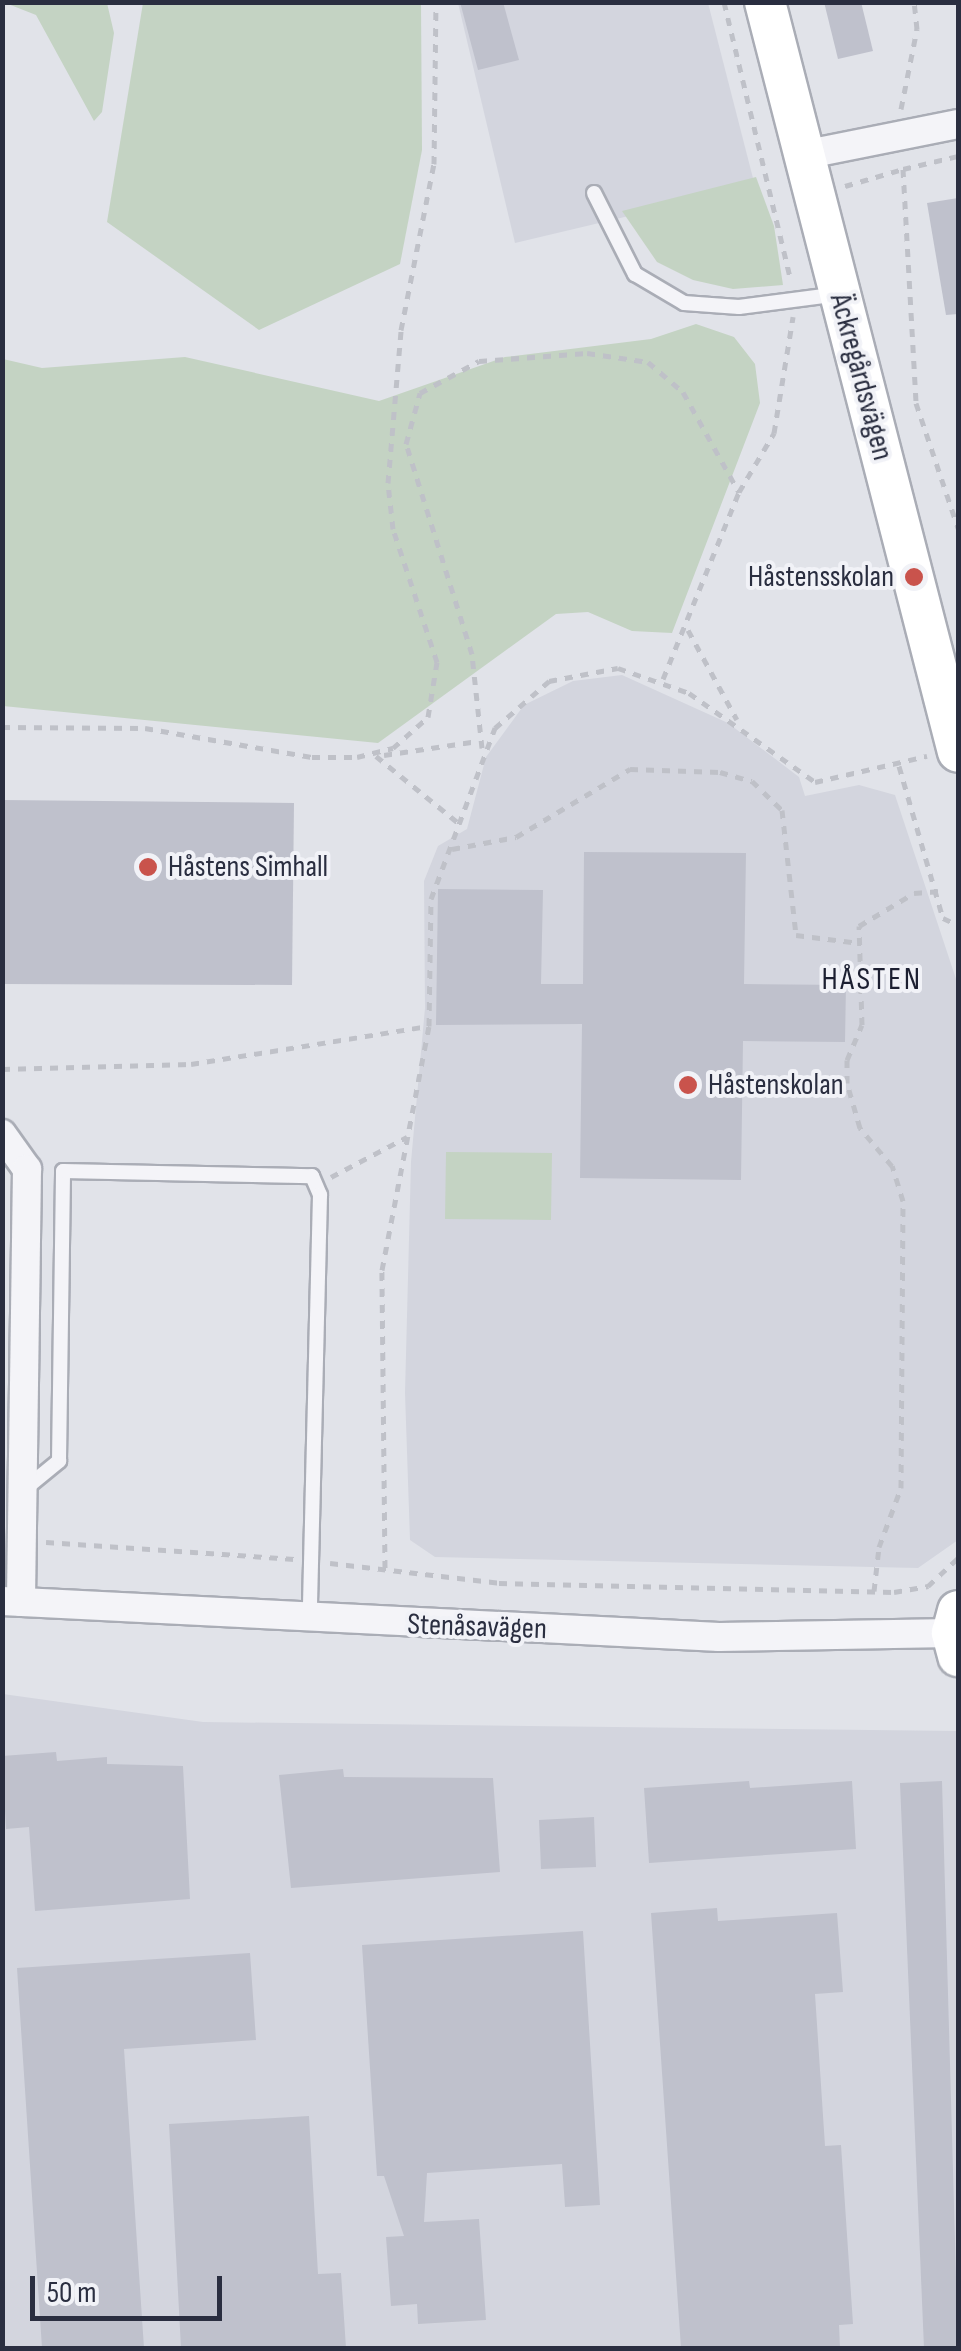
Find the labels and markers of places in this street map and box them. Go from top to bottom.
place label: Håstensskolan [748,559,894,595]
marker: Håstensskolan [903,566,925,588]
place label: Håstens Simhall [168,849,328,885]
marker: Håstens Simhall [137,856,159,878]
place label: Håstenskolan [708,1067,844,1103]
marker: Håstenskolan [677,1074,699,1096]

